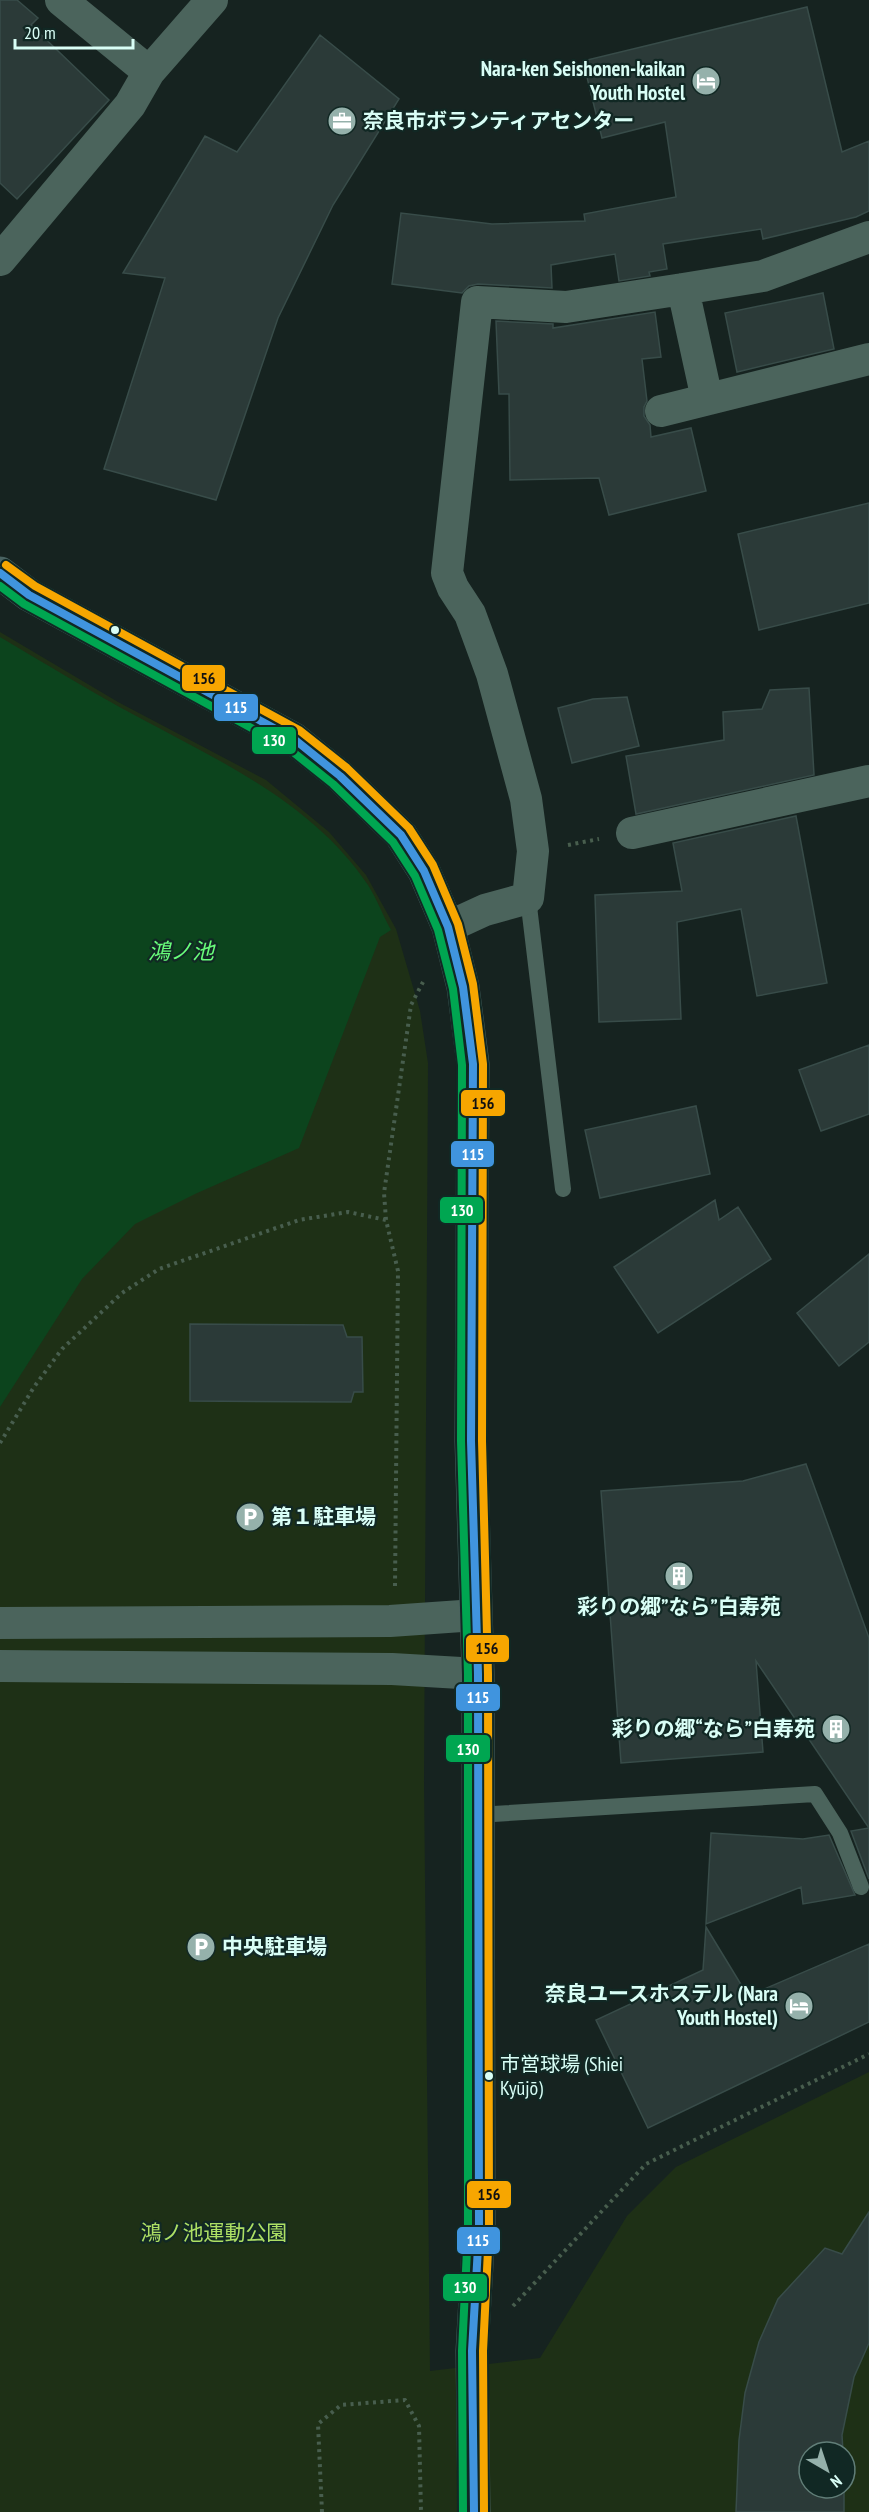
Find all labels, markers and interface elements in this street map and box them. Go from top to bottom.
scale bar [15,12,134,50]
text: 20 m [24,21,56,44]
place label: Nara-ken Seishonen-kaikan Youth Hostel [481,55,686,106]
hotel icon: Nara-ken Seishonen-kaikan Youth Hostel [690,65,722,97]
office icon: 奈良市ボランティアセンター [326,105,358,137]
place label: 奈良市ボランティアセンター [363,107,634,134]
unlabelled marker [109,624,121,636]
line badge: 156 [181,664,226,692]
text: 156 [193,668,216,688]
line badge: 115 [213,693,259,722]
text: 115 [225,697,247,717]
line badge: 130 [251,726,297,755]
text: 130 [263,730,286,750]
water label: 鴻ノ池 [148,937,216,965]
line badge: 156 [460,1089,506,1117]
text: 156 [472,1093,495,1113]
line badge: 115 [450,1140,495,1168]
text: 115 [462,1144,484,1164]
line badge: 130 [439,1196,484,1224]
text: 130 [451,1200,474,1220]
parking icon: 第１駐車場 [234,1501,266,1533]
place label: 第１駐車場 [271,1503,376,1530]
building icon: 彩りの郷”なら”白寿苑 [663,1560,695,1592]
place label: 彩りの郷”なら”白寿苑 [577,1593,781,1620]
line badge: 156 [465,1634,510,1663]
text: 156 [476,1638,499,1658]
line badge: 115 [455,1683,501,1712]
text: 115 [467,1687,489,1707]
building icon: 彩りの郷“なら”白寿苑 [820,1713,852,1745]
place label: 彩りの郷“なら”白寿苑 [612,1715,815,1742]
line badge: 130 [445,1734,491,1763]
text: 130 [457,1739,480,1759]
parking icon: 中央駐車場 [185,1931,217,1963]
place label: 中央駐車場 [222,1933,327,1960]
place label: 奈良ユースホステル (Nara Youth Hostel) [545,1980,778,2031]
hotel icon: 奈良ユースホステル (Nara Youth Hostel) [783,1990,815,2022]
place label: 市営球場 (Shiei Kyūjō) [500,2051,623,2101]
marker: 市営球場 (Shiei Kyūjō) [483,2070,495,2082]
line badge: 156 [466,2180,512,2209]
text: 156 [478,2184,501,2204]
park label: 鴻ノ池運動公園 [141,2219,288,2246]
line badge: 115 [456,2226,501,2255]
text: 115 [467,2230,489,2250]
line badge: 130 [442,2273,488,2302]
text: 130 [454,2277,477,2297]
north arrow [797,2440,857,2500]
text: N [827,2471,846,2492]

